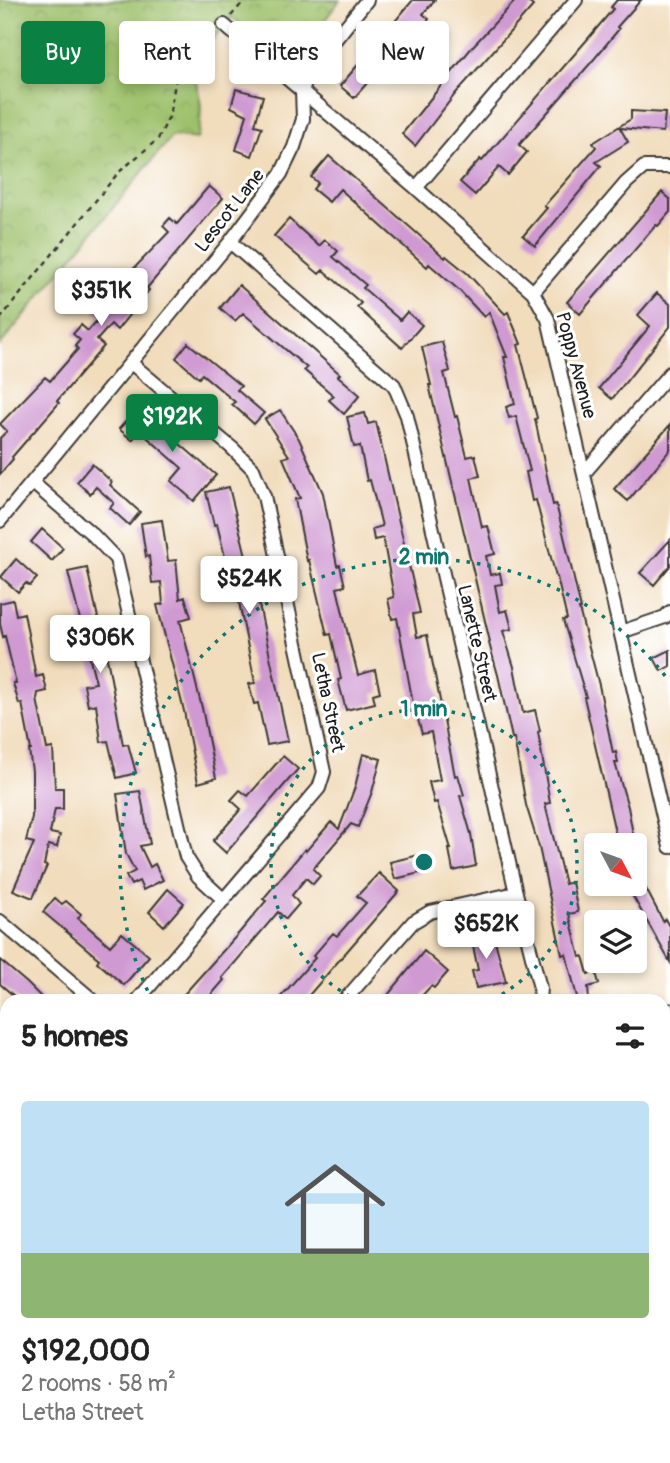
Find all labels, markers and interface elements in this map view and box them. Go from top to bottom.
chip: Buy [21,21,105,84]
chip: Rent [119,21,215,84]
chip: Filters [229,21,342,84]
chip: New [356,21,449,84]
street label: Lescot Lane [190,164,270,257]
pin: $351K [52,268,150,328]
text: $351K [71,276,131,305]
street label: Poppy Avenue [550,309,602,422]
pin: $192K [123,394,221,454]
text: $192K [142,402,202,431]
text: 2 min [399,544,449,571]
pin: $524K [200,556,298,616]
text: $524K [217,564,282,593]
street label: Lanette Street [452,582,502,704]
pin: $306K [51,616,149,675]
text: $306K [66,623,134,652]
street label: Letha Street [306,650,350,755]
text: 1 min [401,696,448,723]
north arrow [584,833,648,896]
map controls [584,833,647,973]
centre of rings [412,850,436,874]
pin: $652K [437,902,535,961]
text: $652K [453,909,519,938]
button: layers [584,910,647,973]
icon: filters [611,1017,649,1055]
text: 5 homes [21,1018,128,1055]
icon: home [272,1146,398,1272]
text: $192,000 [21,1332,150,1369]
text: 2 rooms · 58 m² [21,1369,176,1398]
text: Letha Street [21,1398,143,1427]

